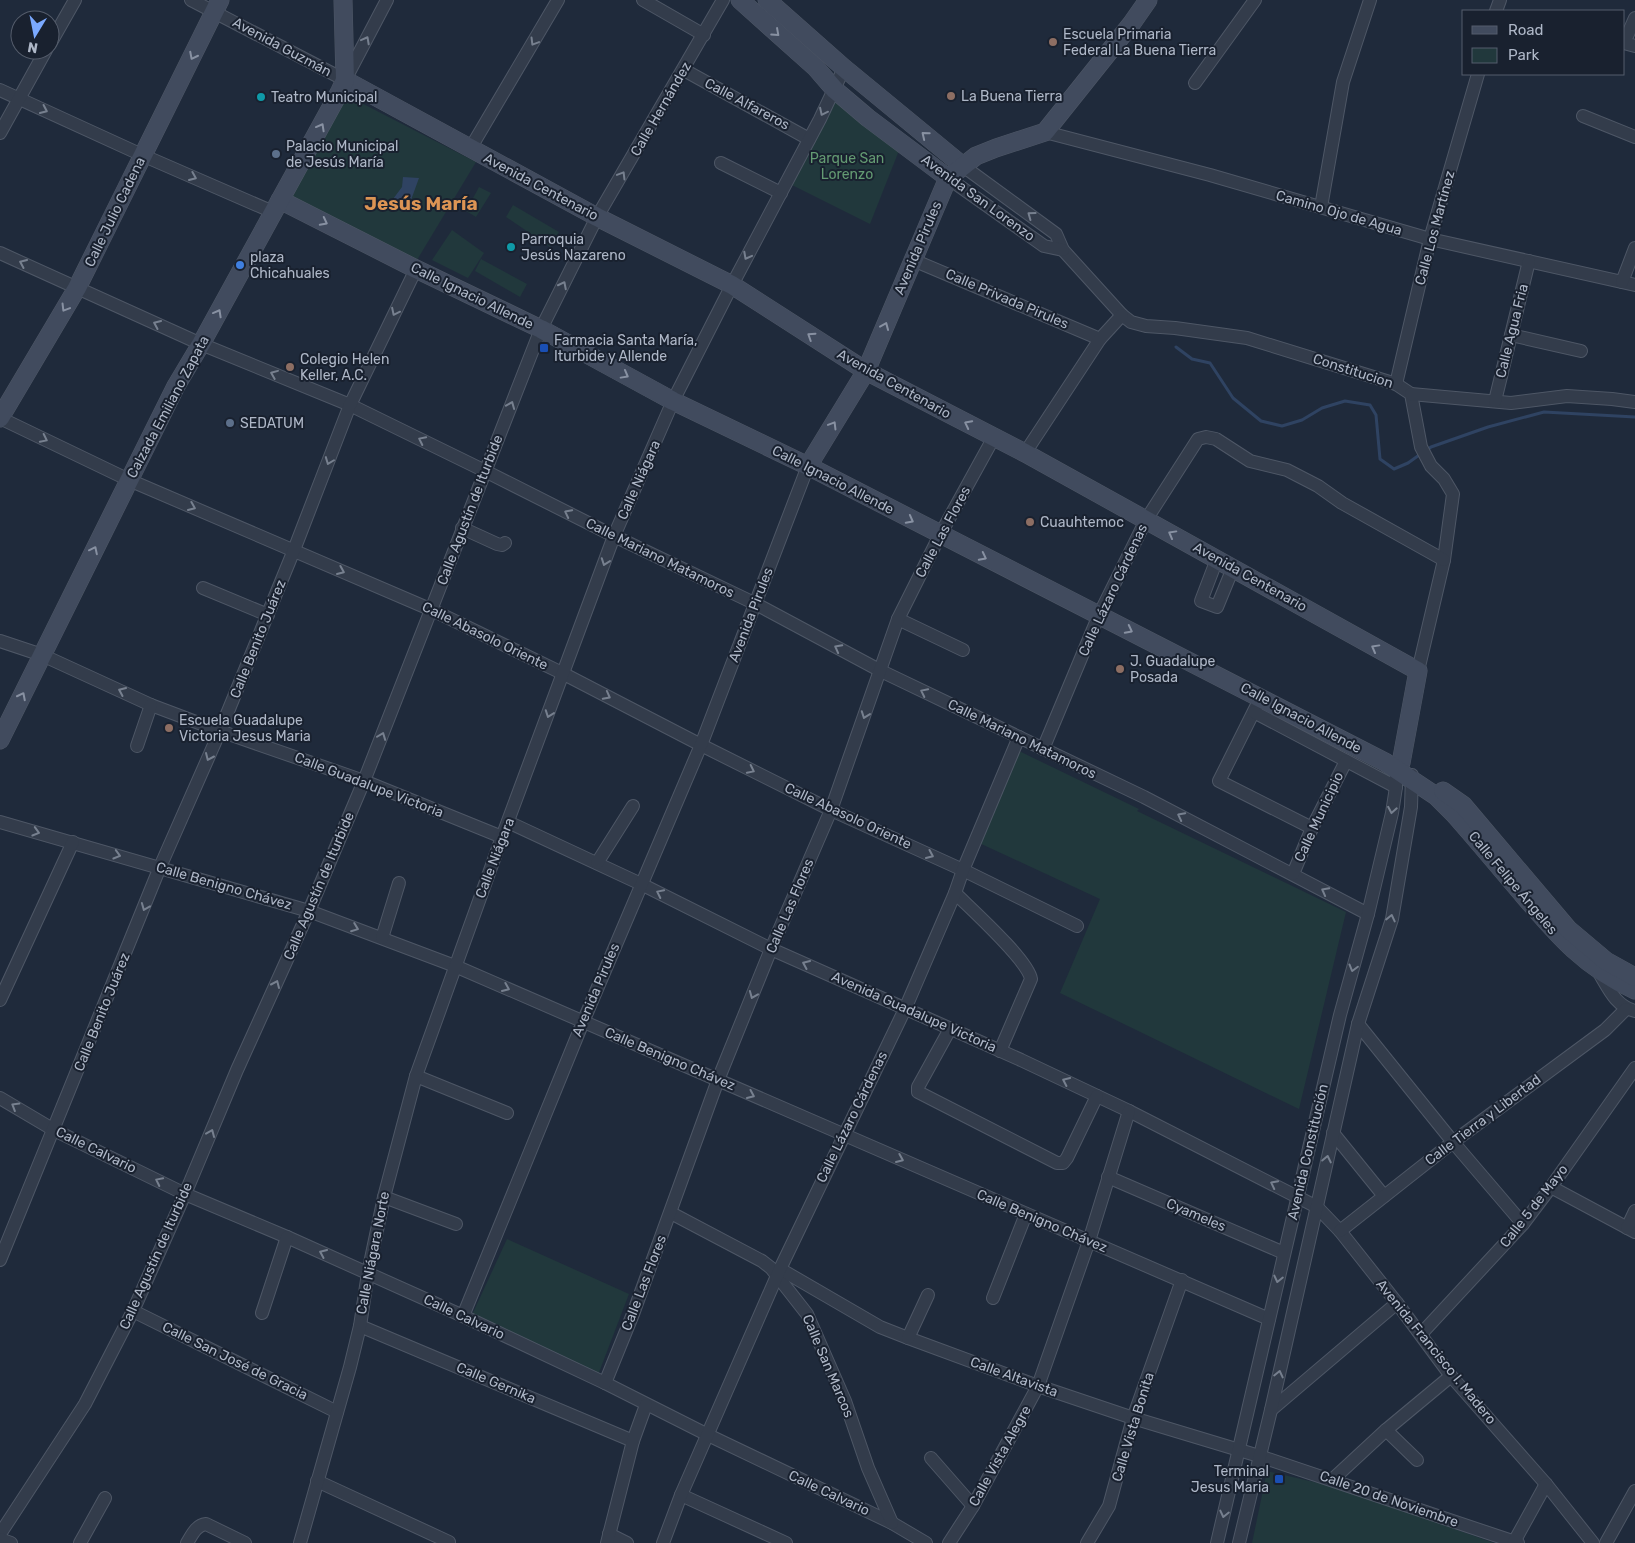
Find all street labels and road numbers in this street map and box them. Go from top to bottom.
street label: Avenida Guzmán [230,14,334,80]
street label: Calle Hernández [627,59,695,159]
street label: Calle Alfareros [702,74,792,134]
street label: Avenida Centenario [481,150,601,224]
street label: Avenida San Lorenzo [918,151,1038,245]
street label: Calle Julio Cadena [81,154,149,270]
street label: Calle Los Martínez [1412,169,1458,287]
street label: Camino Ojo de Agua [1274,187,1404,239]
street label: Avenida Pirules [891,199,945,297]
street label: Calle Ignacio Allende [408,259,536,333]
street label: Calle Privada Pirules [943,265,1071,333]
street label: Calle Agua Fria [1492,282,1532,380]
street label: Calzada Emiliano Zapata [123,333,213,481]
street label: Avenida Centenario [834,346,954,422]
street label: Constitucion [1311,350,1395,392]
street label: Calle Agustín de Iturbide [434,432,507,587]
street label: Calle Niágara [614,438,664,522]
street label: Calle Ignacio Allende [769,442,897,518]
street label: Calle Las Flores [912,483,974,581]
street label: Calle Mariano Matamoros [583,515,737,601]
street label: Calle Lázaro Cárdenas [1075,521,1151,659]
street label: Avenida Centenario [1190,539,1310,615]
street label: Avenida Pirules [725,565,777,665]
street label: Calle Benito Juárez [226,577,290,701]
street label: Calle Abasolo Oriente [419,598,551,674]
street label: Calle Ignacio Allende [1238,679,1364,757]
street label: Calle Mariano Matamoros [945,696,1099,782]
street label: Calle Guadalupe Victoria [292,749,446,821]
street label: Calle Municipio [1291,769,1347,865]
street label: Calle Abasolo Oriente [782,779,914,853]
street label: Calle Agustín de Iturbide [280,809,358,963]
street label: Calle Niágara [472,815,518,901]
street label: Calle Felipe Ángeles [1465,827,1562,938]
street label: Calle Las Flores [762,856,818,956]
street label: Calle Benigno Chávez [154,858,294,914]
street label: Avenida Pirules [569,941,623,1039]
street label: Calle Benito Juárez [70,950,134,1074]
street label: Avenida Guadalupe Victoria [829,968,999,1056]
street label: Calle Benigno Chávez [602,1024,738,1094]
street label: Calle Lázaro Cárdenas [813,1049,891,1185]
street label: Calle Tierra y Libertad [1422,1071,1544,1169]
street label: Avenida Constitución [1284,1082,1332,1222]
street label: Calle Calvario [53,1123,139,1177]
street label: Calle 5 de Mayo [1496,1161,1572,1251]
street label: Calle Agustín de Iturbide [116,1180,196,1332]
street label: Calle Benigno Chávez [974,1186,1110,1256]
street label: Calle Niágara Norte [353,1190,393,1316]
street label: Cyameles [1164,1195,1228,1235]
street label: Calle Las Flores [618,1233,670,1333]
street label: Avenida Francisco I. Madero [1372,1276,1500,1428]
street label: Calle Calvario [421,1291,507,1343]
street label: Calle San Marcos [799,1312,857,1420]
street label: Calle San José de Gracia [159,1318,311,1404]
street label: Calle Altavista [968,1353,1060,1401]
street label: Calle Gernika [454,1359,538,1407]
street label: Calle Vista Bonita [1108,1370,1158,1484]
street label: Calle Vista Alegre [965,1402,1035,1509]
street label: Calle Calvario [786,1467,872,1519]
street label: Calle 20 de Noviembre [1317,1467,1461,1531]

